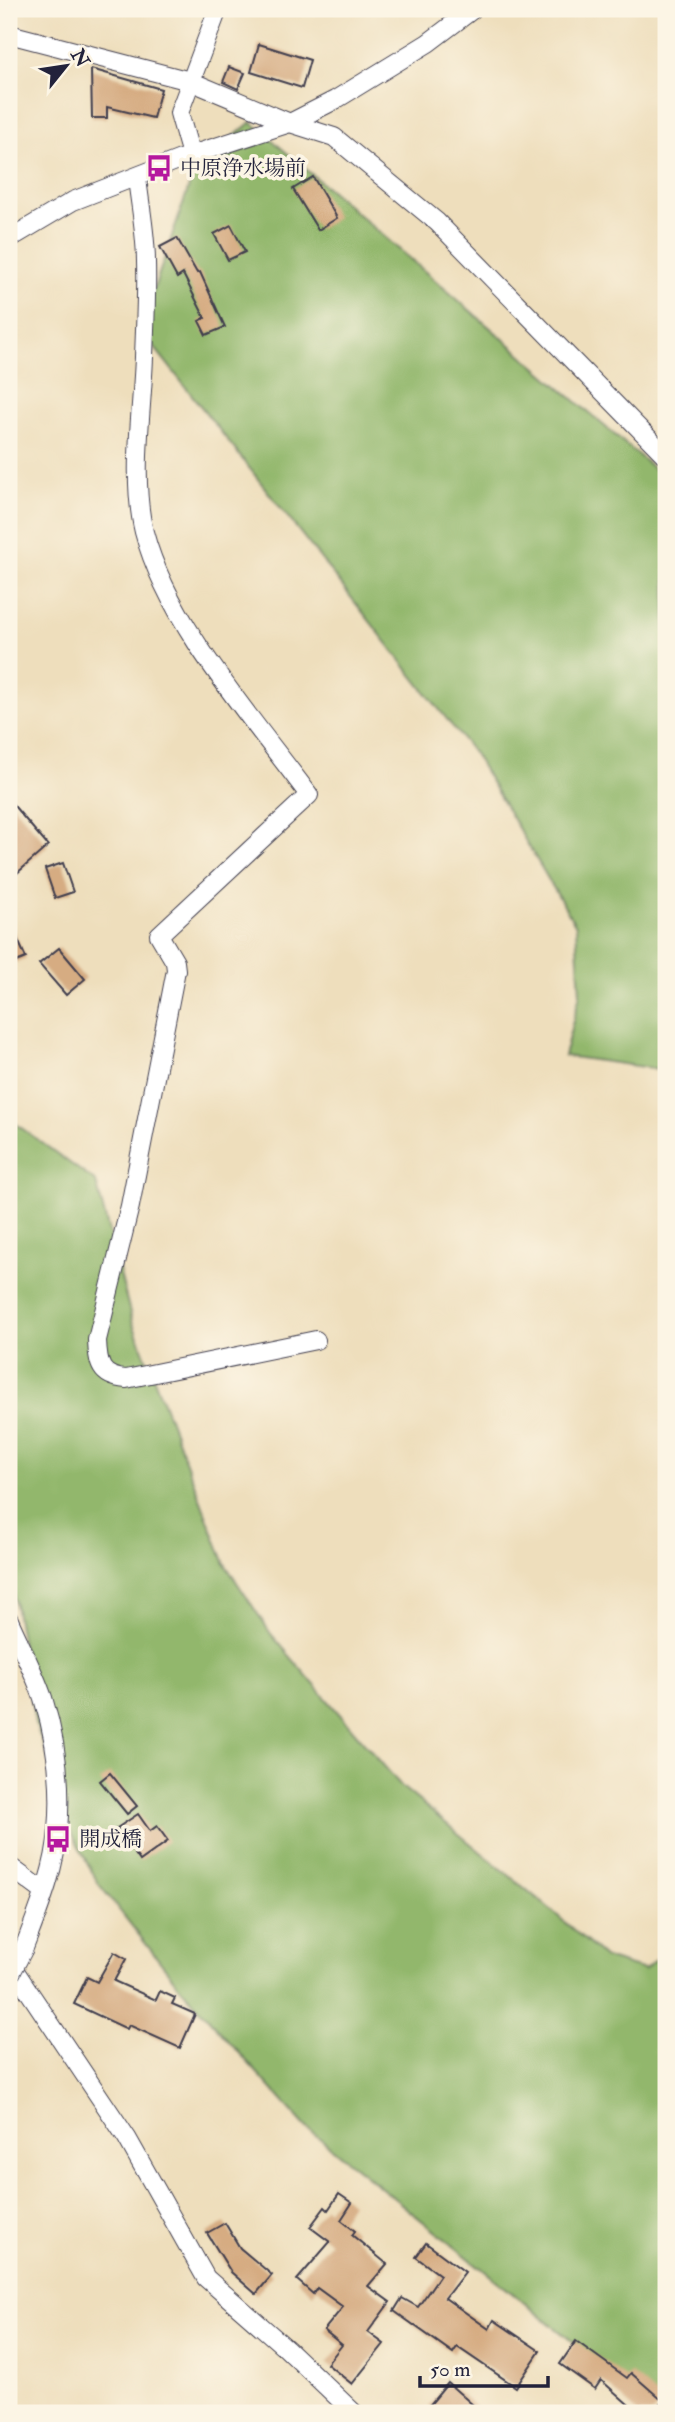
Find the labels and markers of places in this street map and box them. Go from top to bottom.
bus stop icon: 中原浄水場前 [144,153,174,183]
place label: 中原浄水場前 [180,155,306,182]
bus stop icon: 開成橋 [43,1824,73,1854]
place label: 開成橋 [79,1826,142,1853]

